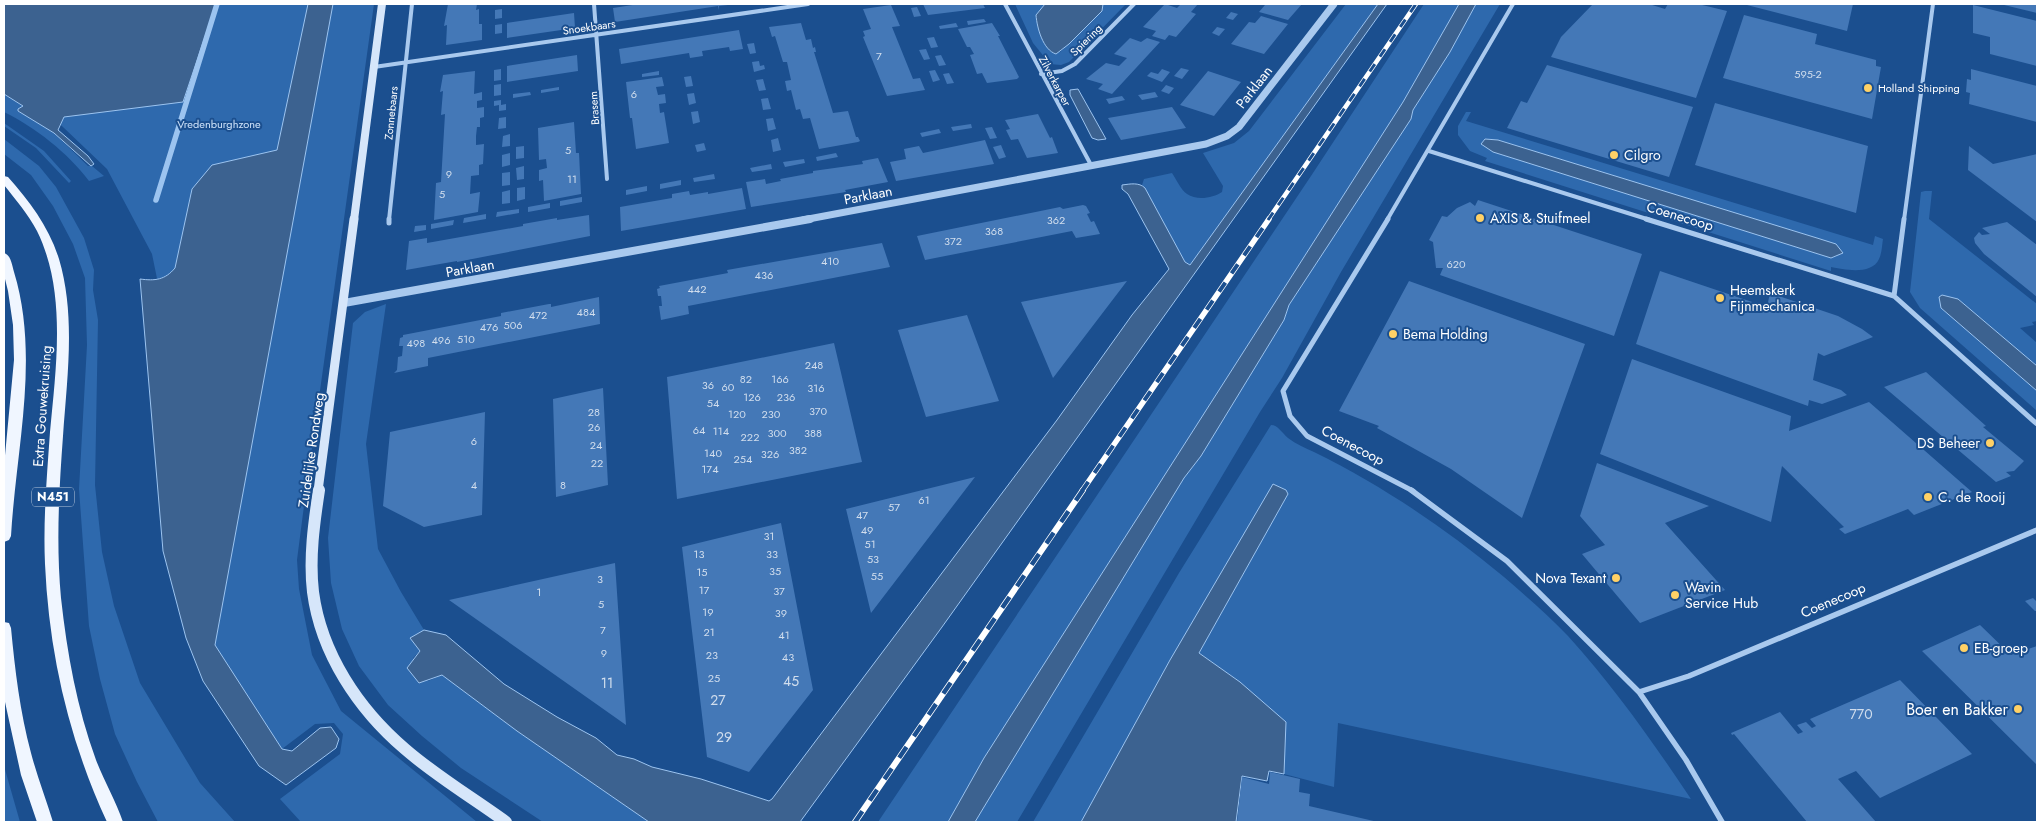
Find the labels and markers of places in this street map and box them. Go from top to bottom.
place label: Holland Shipping [1878,80,1960,96]
marker: Holland Shipping [1862,82,1874,94]
place label: Cilgro [1624,145,1661,165]
marker: Cilgro [1608,149,1620,161]
place label: AXIS & Stuifmeel [1490,208,1591,228]
marker: AXIS & Stuifmeel [1474,212,1486,224]
place label: Heemskerk Fijnmechanica [1730,280,1815,316]
marker: Heemskerk Fijnmechanica [1714,292,1726,304]
place label: Bema Holding [1403,324,1488,344]
marker: Bema Holding [1387,328,1399,340]
place label: DS Beheer [1917,433,1980,453]
marker: DS Beheer [1984,437,1996,449]
place label: C. de Rooij [1938,487,2005,507]
marker: C. de Rooij [1922,491,1934,503]
place label: Nova Texant [1535,568,1607,588]
marker: Nova Texant [1610,572,1622,584]
place label: Wavin Service Hub [1685,577,1758,613]
marker: Wavin Service Hub [1669,589,1681,601]
place label: EB-groep [1974,638,2028,658]
marker: EB-groep [1958,642,1970,654]
place label: Boer en Bakker [1906,698,2009,721]
marker: Boer en Bakker [2012,703,2024,715]

